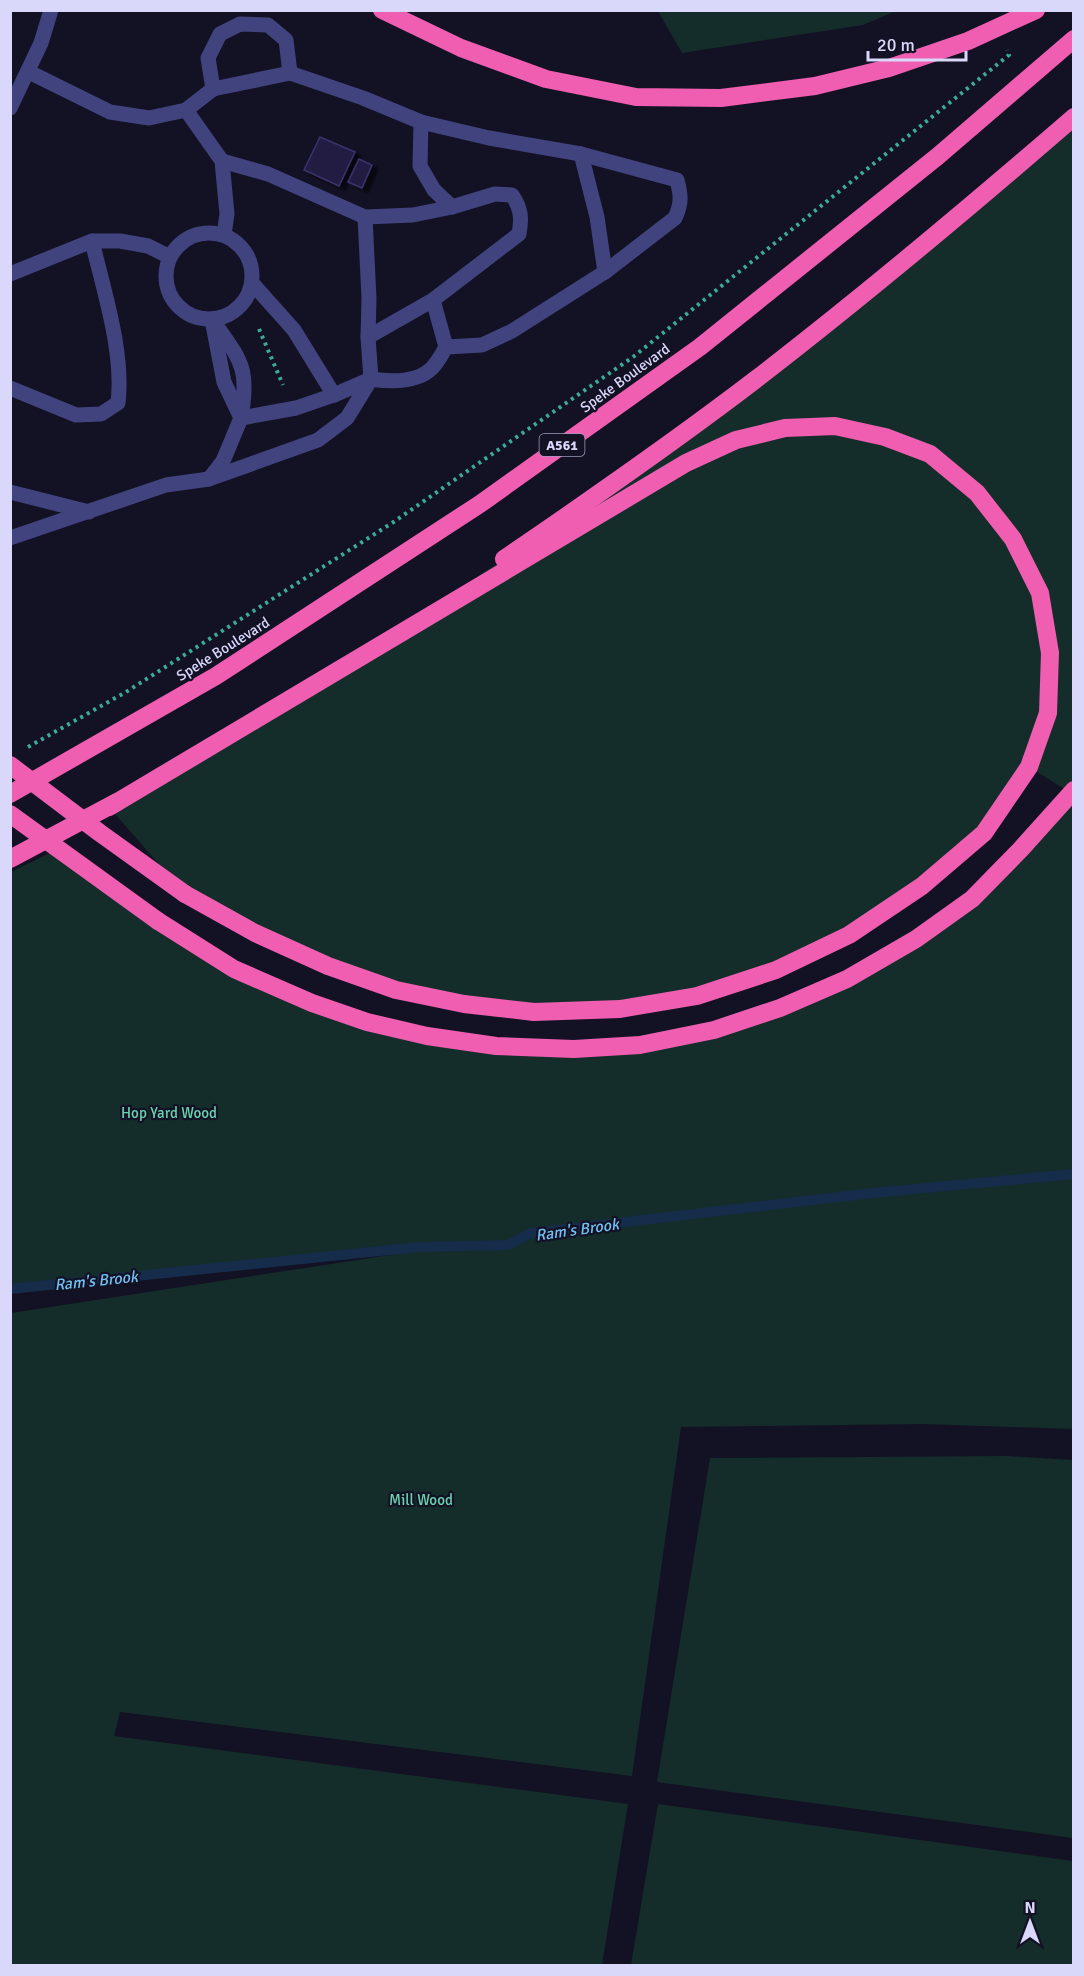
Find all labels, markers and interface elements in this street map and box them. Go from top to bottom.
scale bar [868,24,966,62]
text: 20 m [877,34,915,56]
street label: Speke Boulevard [577,339,673,417]
road number: A561 [540,434,584,456]
street label: Speke Boulevard [173,613,273,685]
park label: Hop Yard Wood [121,1104,217,1122]
water label: Ram's Brook [534,1214,622,1246]
water label: Ram's Brook [53,1266,141,1295]
park label: Mill Wood [389,1491,453,1509]
north arrow [1000,1892,1060,1952]
text: N [1024,1898,1036,1918]

